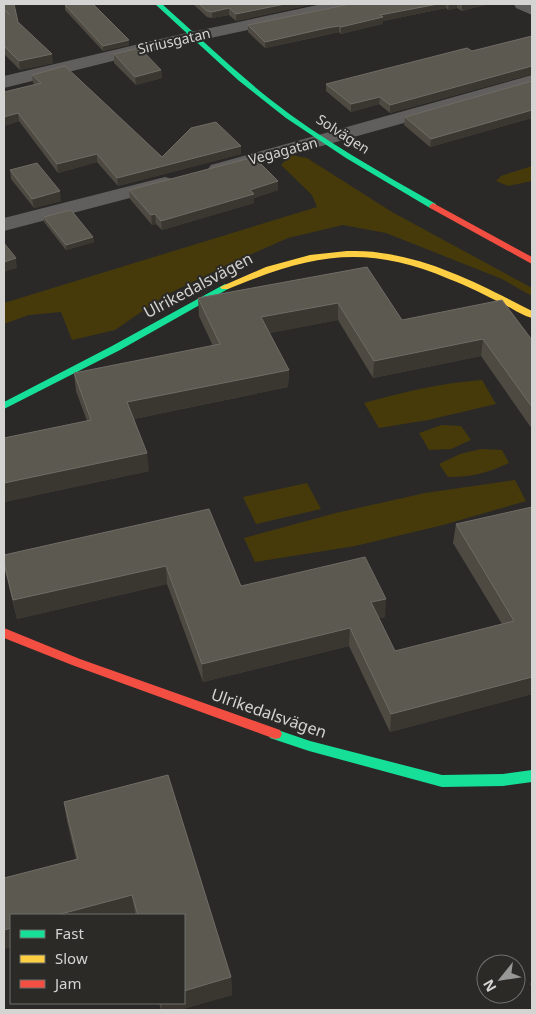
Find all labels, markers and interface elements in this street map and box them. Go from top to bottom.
street label: Siriusgatan [136,23,212,58]
street label: Solvägen [313,109,374,158]
street label: Vegagatan [246,132,319,169]
street label: Ulrikedalsvägen [140,247,256,323]
street label: Ulrikedalsvägen [208,683,330,743]
legend [10,914,185,1004]
text: Fast [55,923,84,943]
text: Slow [55,948,88,968]
north arrow [476,954,526,1004]
text: Jam [53,973,82,993]
text: N [478,976,500,995]

